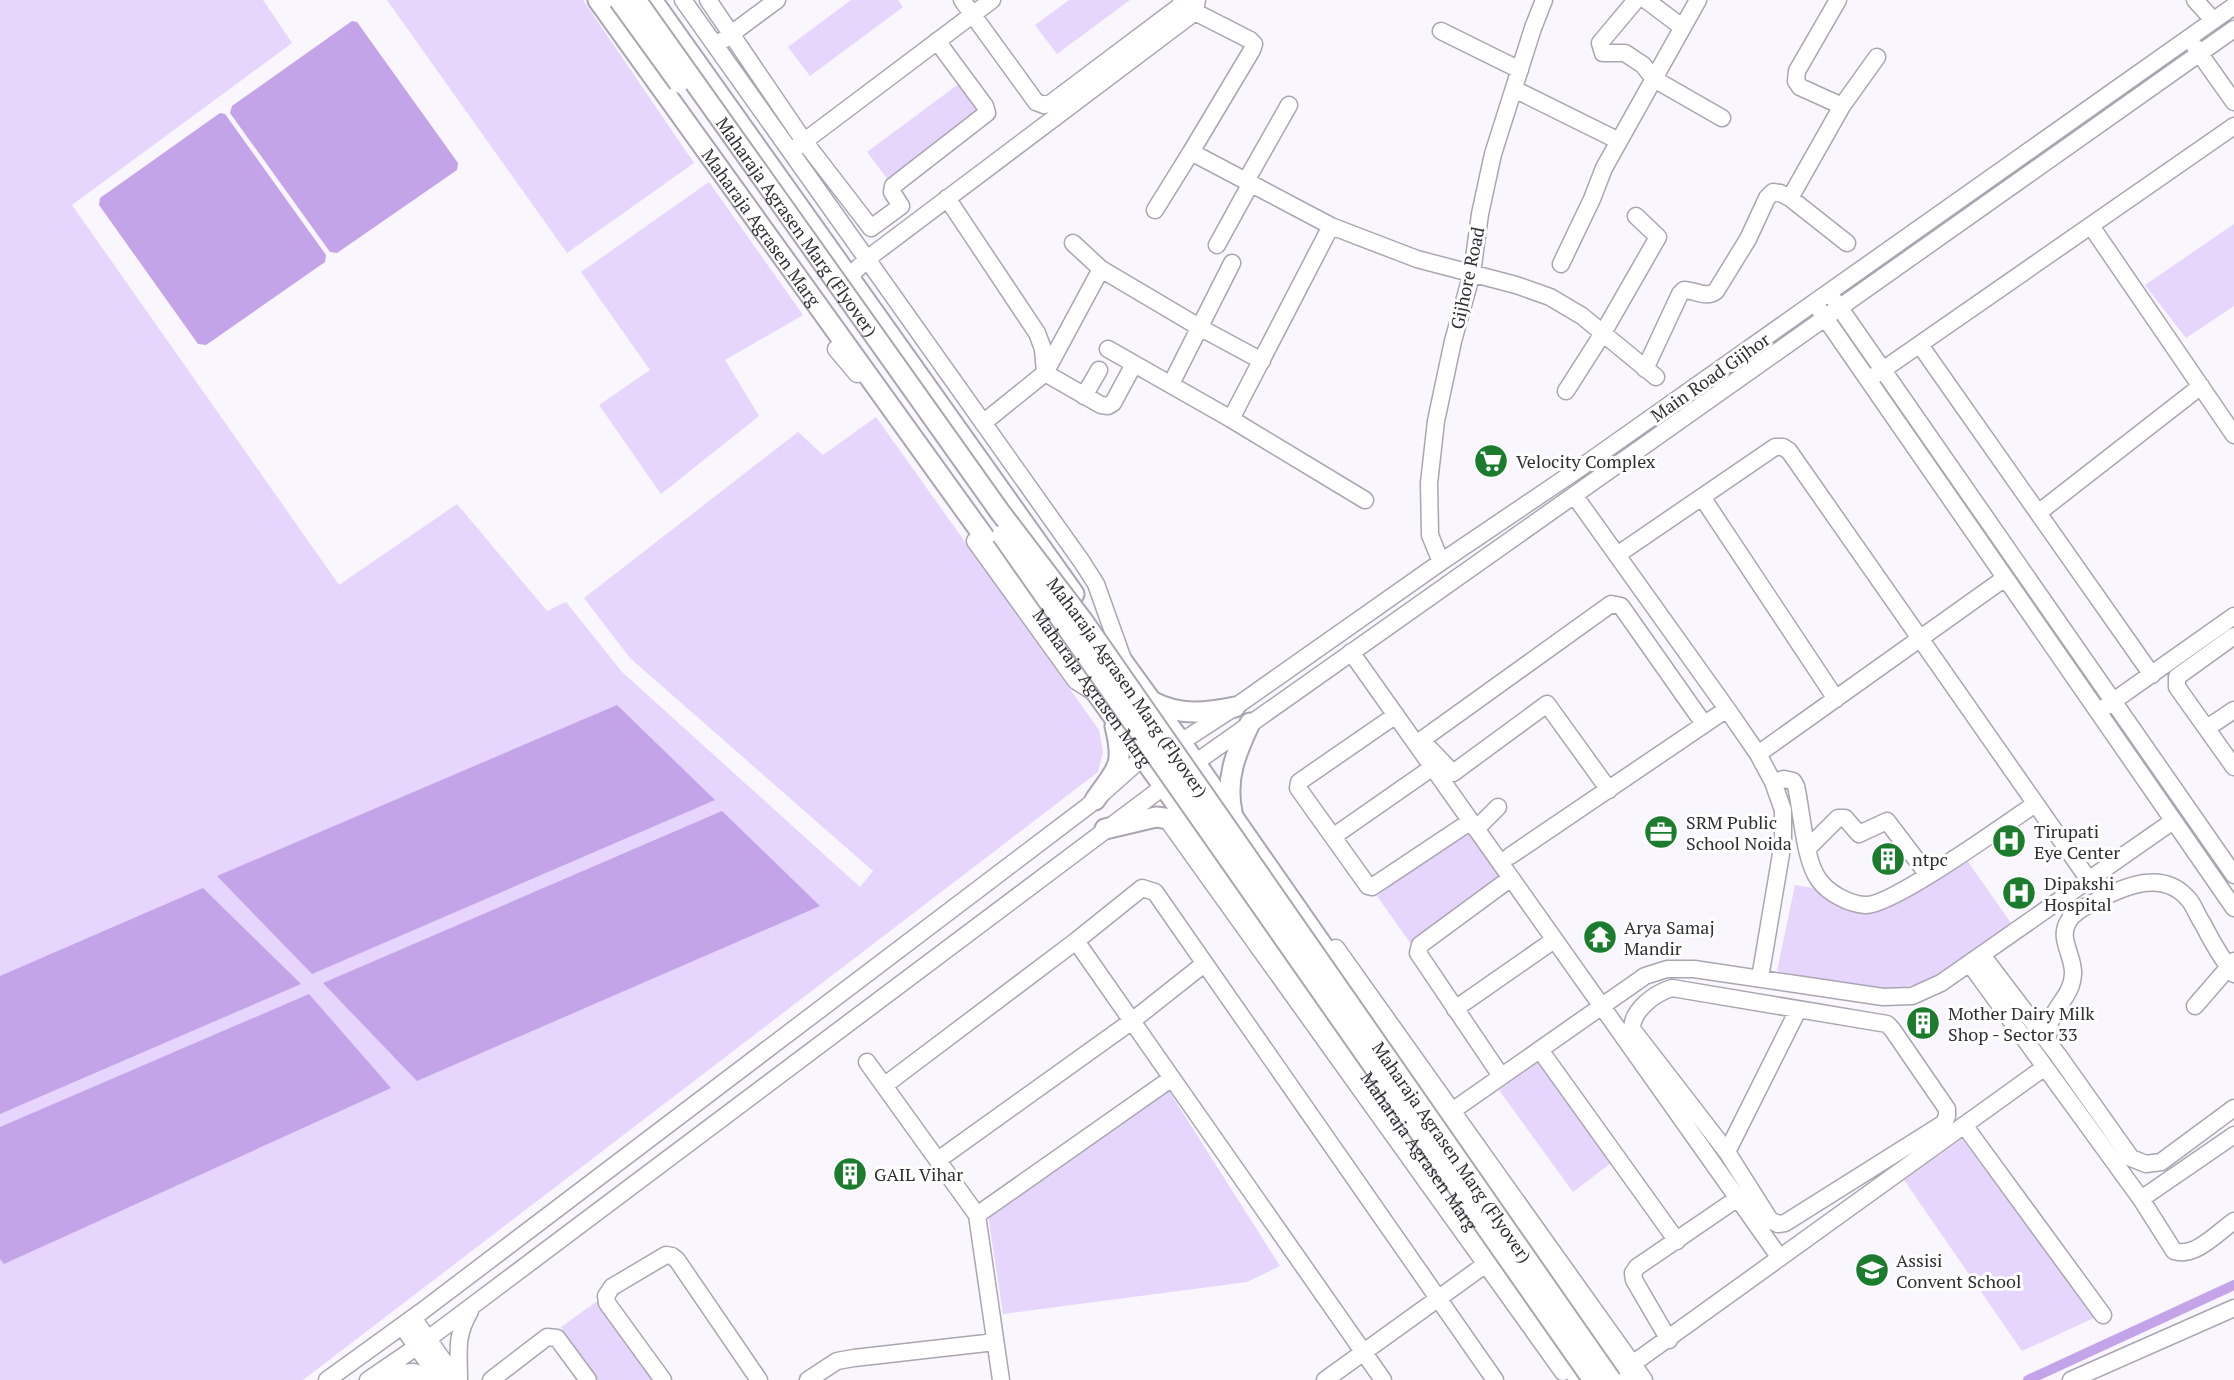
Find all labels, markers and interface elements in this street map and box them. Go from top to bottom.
street label: Maharaja Agrasen Marg (Flyover) [711,112,883,341]
street label: Maharaja Agrasen Marg [697,144,827,311]
street label: Gijhore Road [1444,225,1490,331]
street label: Main Road Gijhor [1646,327,1774,427]
supermarket icon: Velocity Complex [1472,442,1510,480]
place label: Velocity Complex [1516,449,1656,473]
street label: Maharaja Agrasen Marg (Flyover) [1042,574,1214,800]
street label: Maharaja Agrasen Marg [1028,605,1156,771]
place label: SRM Public School Noida [1686,810,1792,855]
office icon: SRM Public School Noida [1642,813,1680,851]
place label: Tirupati Eye Center [2034,819,2120,864]
hospital icon: Tirupati Eye Center [1990,822,2028,860]
building icon: ntpc [1869,840,1907,878]
place label: ntpc [1912,847,1948,871]
place label: Dipakshi Hospital [2044,871,2115,916]
hospital icon: Dipakshi Hospital [2000,874,2038,912]
place label: Arya Samaj Mandir [1624,915,1715,960]
temple icon: Arya Samaj Mandir [1581,918,1619,956]
place label: Mother Dairy Milk Shop - Sector 33 [1948,1001,2095,1046]
building icon: Mother Dairy Milk Shop - Sector 33 [1904,1004,1942,1042]
street label: Maharaja Agrasen Marg (Flyover) [1367,1037,1538,1267]
street label: Maharaja Agrasen Marg [1356,1067,1484,1235]
building icon: GAIL Vihar [831,1155,869,1193]
place label: GAIL Vihar [874,1162,963,1186]
place label: Assisi Convent School [1896,1248,2021,1293]
school or university icon: Assisi Convent School [1853,1251,1891,1289]

